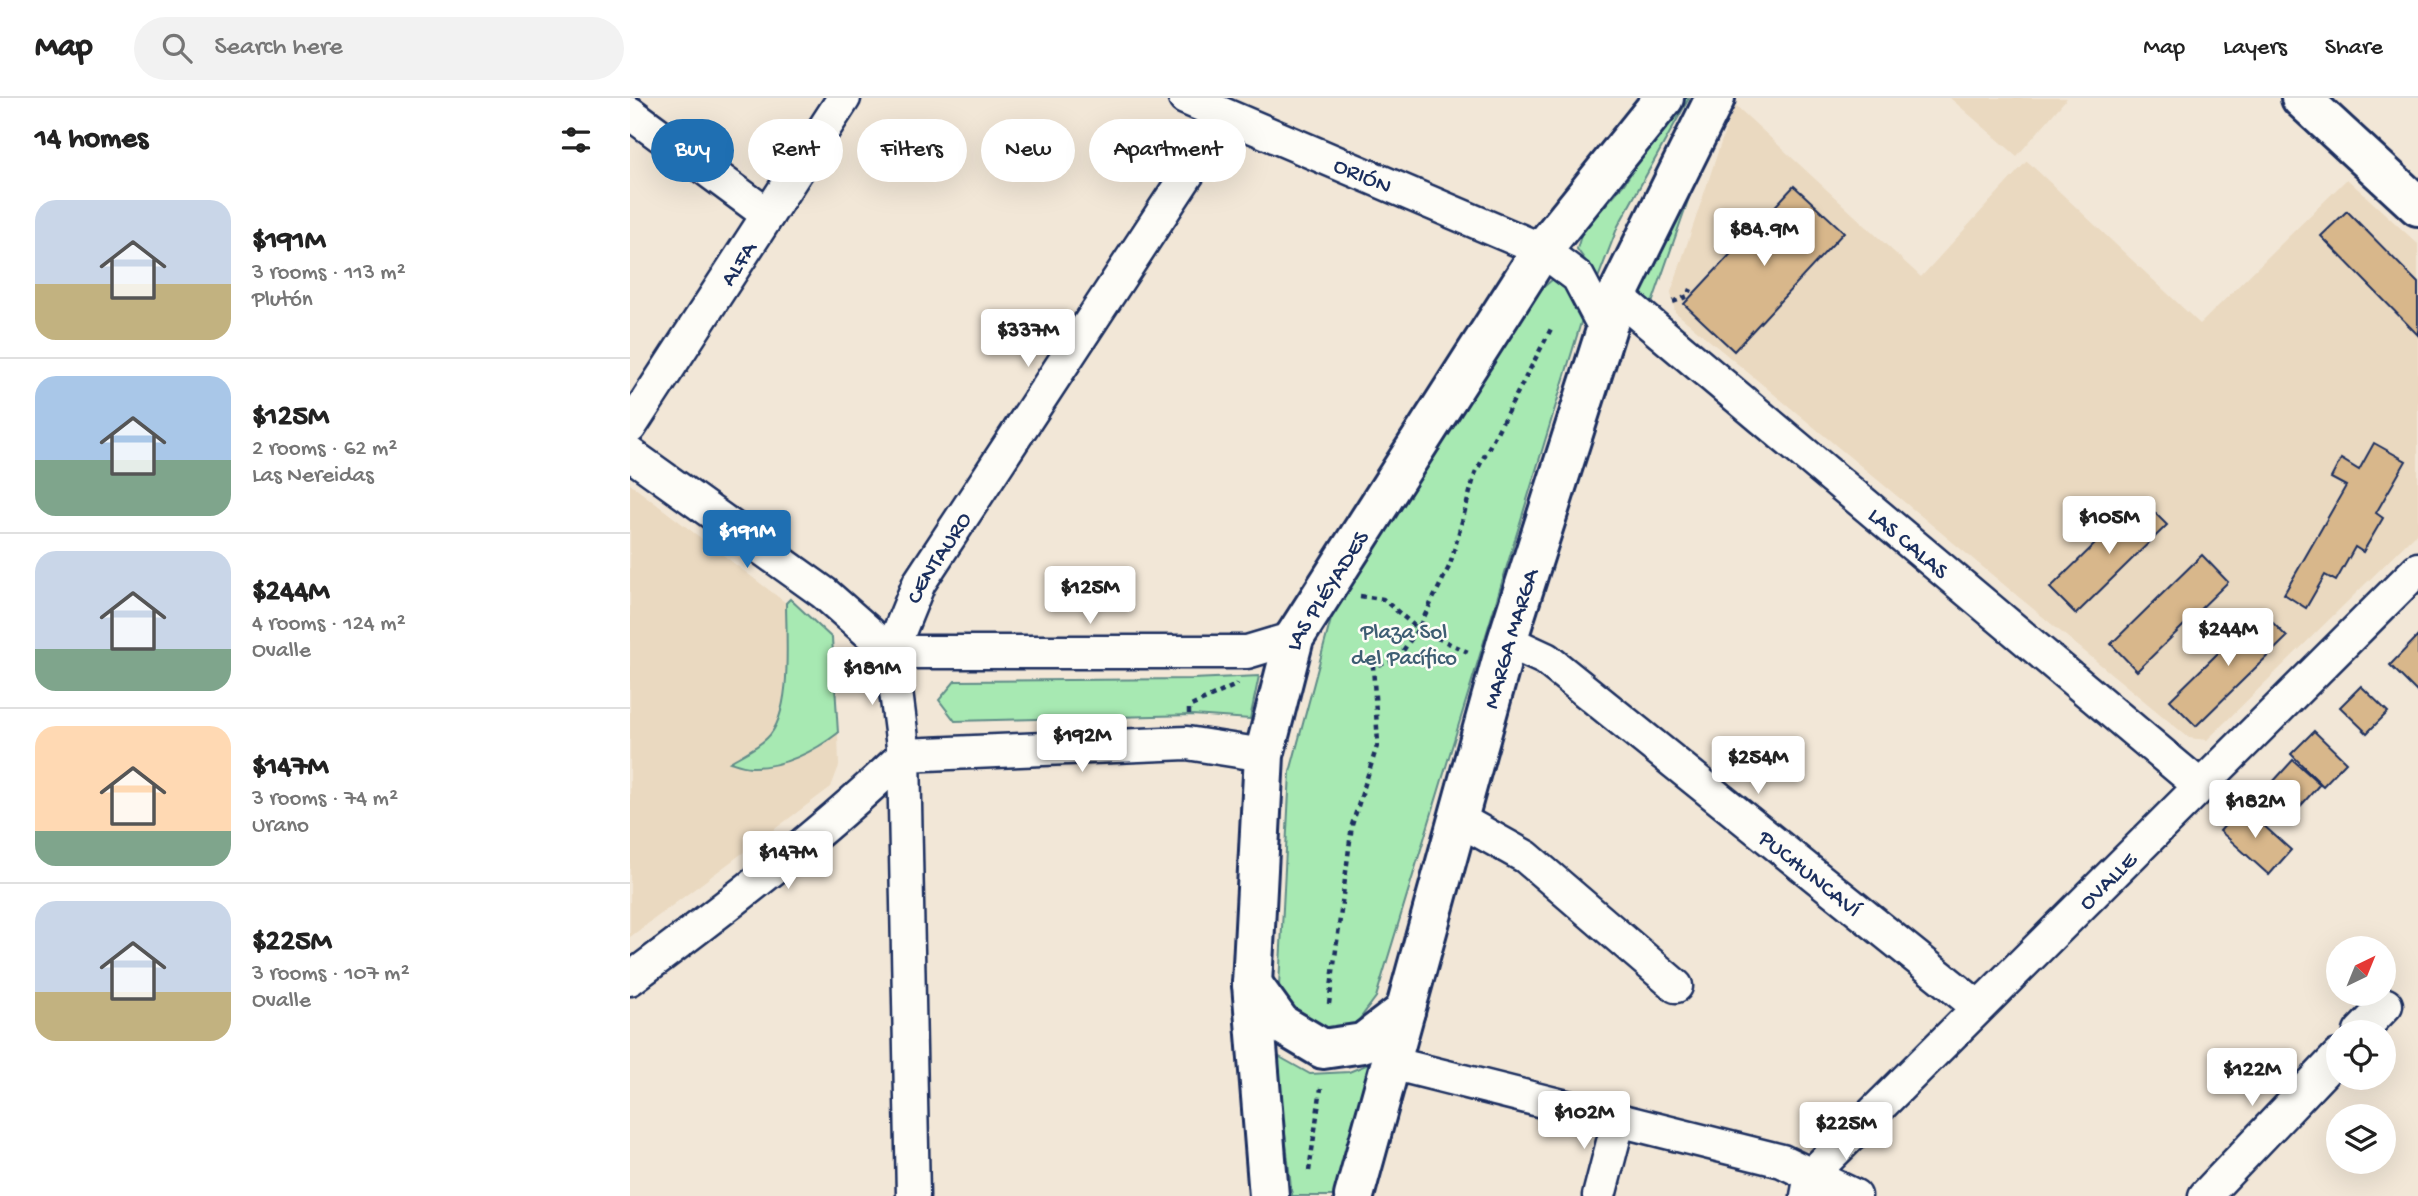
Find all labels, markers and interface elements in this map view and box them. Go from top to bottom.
search box [134,17,624,80]
text: Map [35,29,92,67]
icon: search [158,29,196,67]
text: Search here [214,33,343,64]
text: Map [2143,34,2185,63]
text: Layers [2223,34,2287,63]
text: Share [2325,34,2383,63]
chip: Buy [651,119,734,182]
chip: Rent [748,119,843,182]
chip: Filters [857,119,967,182]
chip: New [981,119,1075,182]
chip: Apartment [1089,119,1246,182]
icon: filters [557,121,595,159]
text: 14 homes [35,123,148,158]
street label: ORIÓN [1329,153,1395,201]
pin: $84.9M [1707,208,1821,268]
text: $84.9M [1730,217,1798,244]
text: $191M [252,225,326,260]
icon: home [91,228,175,312]
street label: ALFA [716,236,765,292]
text: 3 rooms · 113 m² [252,260,406,287]
text: Plutón [252,287,313,314]
pin: $337M [979,310,1077,369]
text: $337M [997,318,1059,345]
text: $125M [252,401,329,436]
icon: home [91,404,175,488]
text: 2 rooms · 62 m² [252,436,397,463]
text: Las Nereidas [252,463,374,490]
pin: $105M [2060,496,2158,556]
street label: LAS CALAS [1861,503,1953,586]
text: $105M [2079,505,2139,532]
street label: CENTAURO [902,508,979,608]
pin: $191M [698,510,796,570]
text: $191M [719,519,775,546]
street label: LAS PLÉYADES [1281,526,1376,654]
street label: MARGA MARGA [1479,564,1547,712]
pin: $125M [1041,566,1139,626]
text: $125M [1061,575,1119,602]
text: $244M [252,576,329,611]
icon: home [91,579,175,663]
pin: $244M [2179,608,2277,668]
text: 4 rooms · 124 m² [252,611,406,638]
text: $244M [2198,617,2258,644]
park label: Plaza Sol del Pacífico [1351,620,1457,673]
text: Ovalle [252,638,311,665]
pin: $181M [823,648,921,707]
text: $181M [843,656,901,683]
pin: $192M [1033,714,1131,774]
text: $192M [1053,723,1111,750]
pin: $254M [1709,736,1807,796]
text: $254M [1728,745,1788,772]
text: $147M [252,751,328,786]
icon: home [91,754,175,838]
pin: $182M [2206,780,2304,840]
text: 3 rooms · 74 m² [252,786,398,813]
text: $182M [2225,789,2285,816]
text: Urano [252,813,309,840]
street label: PUCHUNCAVÍ [1751,825,1866,925]
pin: $147M [739,832,837,891]
text: $147M [759,840,817,867]
street label: OVALLE [2074,846,2145,917]
text: $225M [252,926,331,961]
icon: home [91,929,175,1013]
north arrow [2326,936,2396,1006]
map controls [2326,936,2396,1174]
text: 3 rooms · 107 m² [252,961,410,988]
text: Ovalle [252,988,311,1015]
button: locate [2326,1020,2396,1090]
pin: $122M [2203,1048,2301,1108]
text: $122M [2223,1057,2281,1084]
pin: $102M [1535,1091,1633,1151]
text: $102M [1554,1100,1614,1127]
pin: $225M [1797,1102,1895,1162]
button: layers [2326,1104,2396,1174]
text: $225M [1816,1111,1876,1138]

